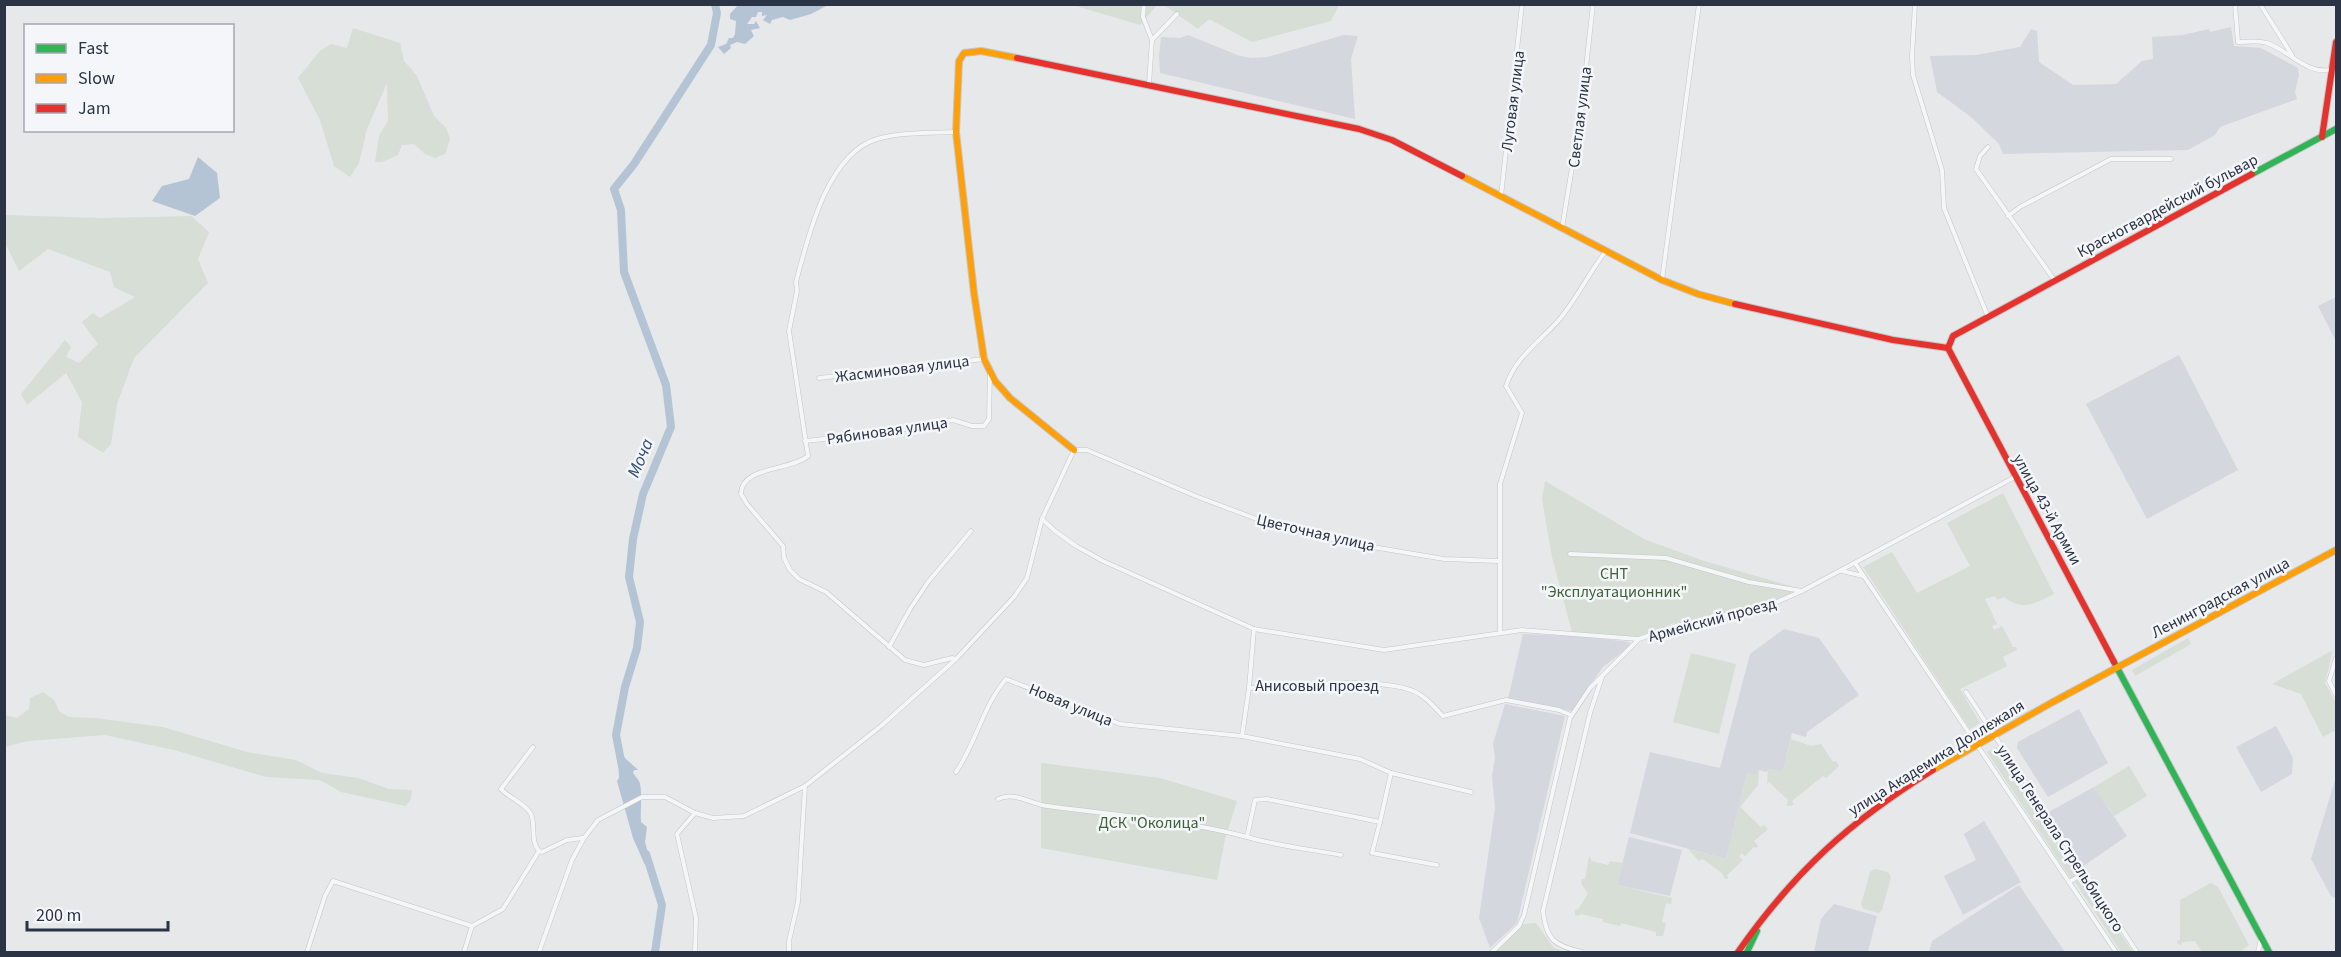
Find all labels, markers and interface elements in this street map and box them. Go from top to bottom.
legend [24,24,234,132]
text: Fast [78,36,109,61]
street label: Луговая улица [1496,49,1530,153]
street label: Светлая улица [1563,65,1597,169]
text: Slow [78,66,115,91]
text: Jam [78,96,111,121]
street label: Красногвардейский бульвар [2073,149,2262,263]
street label: Жасминовая улица [834,350,970,388]
street label: Рябиновая улица [825,412,949,450]
water label: Моча [621,435,660,482]
street label: улица 43-й Армии [2007,450,2087,569]
street label: Цветочная улица [1254,509,1377,557]
street label: Ленинградская улица [2148,552,2293,644]
park label: СНТ "Эксплуатационник" [1541,563,1687,603]
street label: Армейский проезд [1646,592,1779,648]
street label: Анисовый проезд [1255,675,1379,697]
street label: Новая улица [1025,678,1116,732]
street label: улица Академика Доллежаля [1844,695,2029,821]
street label: улица Генерала Стрельбицкого [1991,740,2129,937]
park label: ДСК "Околица" [1099,812,1205,834]
scale bar [27,894,168,932]
text: 200 m [36,903,81,928]

